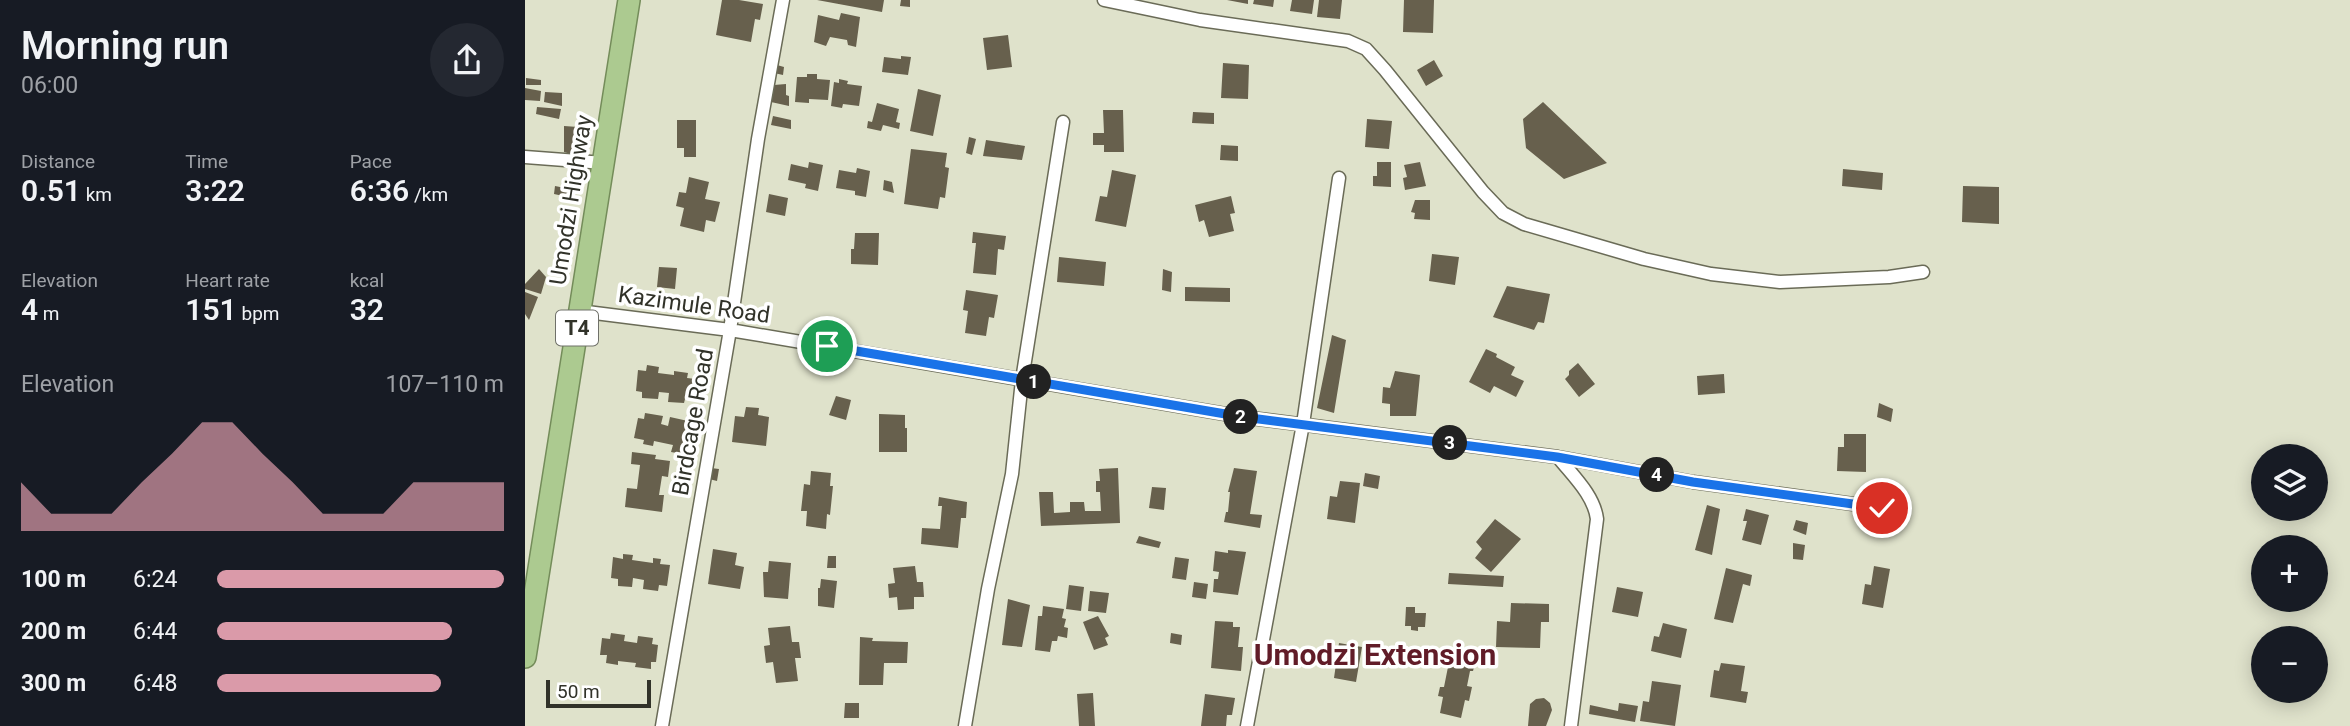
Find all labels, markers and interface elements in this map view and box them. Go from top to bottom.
button: share [430,23,504,97]
text: Morning run [21,24,229,68]
text: 06:00 [21,72,78,99]
street label: Umodzi Highway [544,113,598,287]
text: Distance [21,150,95,173]
text: Time [185,150,228,173]
text: Pace [350,150,392,173]
text: 0.51 [21,173,81,208]
text: 3:22 [185,173,245,208]
text: 6:36 [350,173,409,208]
text: km [81,183,112,206]
text: /km [409,183,448,206]
text: Elevation [21,269,98,292]
text: Heart rate [185,269,270,292]
text: kcal [350,269,384,292]
street label: Kazimule Road [616,281,772,329]
text: 4 [21,292,38,327]
text: 151 [185,292,237,327]
text: 32 [350,292,384,327]
text: m [38,302,60,325]
text: bpm [237,302,279,325]
road number: T4 [556,310,598,346]
pin [797,316,857,376]
icon: arrive [808,327,846,365]
street label: Birdcage Road [667,346,719,498]
pin: 1 [1016,364,1051,400]
text: 1 [1028,370,1039,393]
text: Elevation [21,371,114,398]
text: 107–110 m [385,371,504,398]
pin: 2 [1223,400,1259,434]
text: 2 [1235,405,1246,428]
pin: 3 [1433,426,1467,460]
text: 3 [1444,431,1455,454]
map controls [2251,444,2328,703]
button: layers [2251,444,2328,521]
pin: 4 [1639,458,1675,492]
text: 4 [1651,463,1662,486]
pin [1852,478,1912,538]
icon: check [1863,489,1901,527]
button: + [2251,535,2328,612]
text: 100 m [21,566,86,593]
text: 6:24 [133,566,177,593]
text: 200 m [21,618,86,645]
text: 6:44 [133,618,177,645]
button: − [2251,626,2328,703]
district label: Umodzi Extension [1254,637,1496,672]
text: 300 m [21,670,86,697]
text: 6:48 [133,670,177,697]
scale bar [546,677,651,709]
text: 50 m [557,680,600,703]

